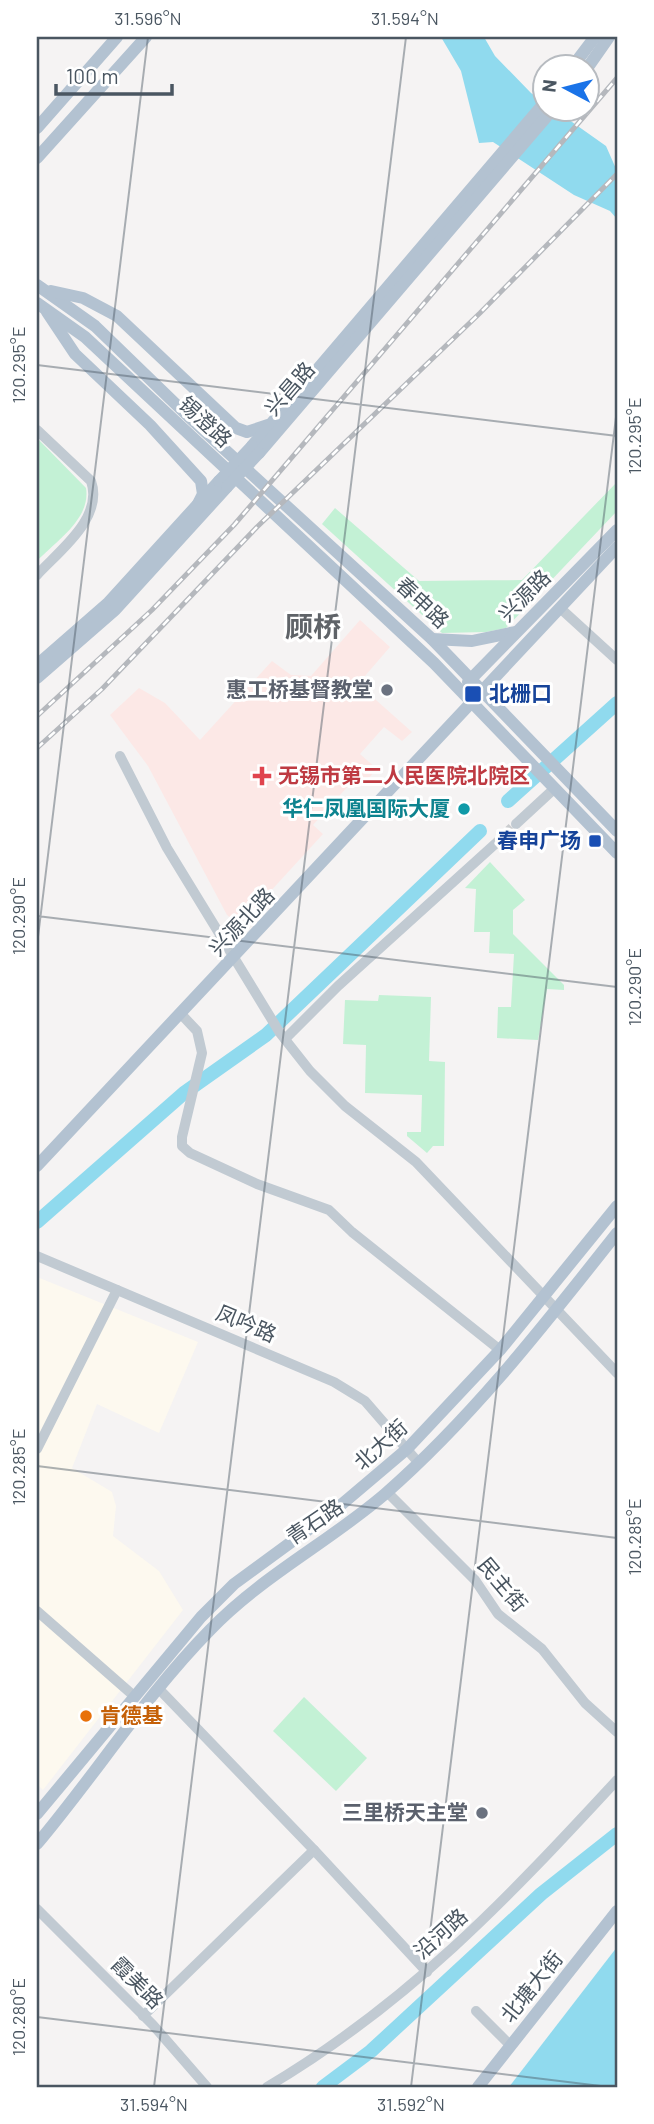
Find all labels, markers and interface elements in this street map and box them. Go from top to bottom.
text: 31.596°N [114,7,182,29]
text: 31.594°N [371,7,439,29]
scale bar [56,52,172,96]
north arrow [532,52,602,122]
text: 100 m [66,63,119,88]
text: N [536,78,561,94]
text: 120.295°E [7,326,29,404]
street label: 兴昌路 [259,356,319,420]
street label: 锡澄路 [174,390,238,452]
text: 120.295°E [623,397,645,475]
street label: 兴源路 [493,564,555,626]
street label: 春申路 [391,571,455,633]
district label: 顾桥 [285,609,341,643]
place label: 惠工桥基督教堂 [226,676,373,701]
place label: 北栅口 [489,680,552,705]
marker: 惠工桥基督教堂 [379,682,395,698]
marker: 北栅口 [463,684,483,704]
place label: 无锡市第二人民医院北院区 [278,762,530,787]
marker: 无锡市第二人民医院北院区 [252,766,272,786]
place label: 华仁凤凰国际大厦 [282,795,450,820]
marker: 华仁凤凰国际大厦 [456,801,472,817]
place label: 春申广场 [497,827,581,852]
marker: 春申广场 [587,833,603,849]
text: 120.290°E [7,877,29,955]
street label: 兴源北路 [203,882,279,960]
text: 120.290°E [623,948,645,1026]
street label: 凤吟路 [213,1299,280,1346]
street label: 北大街 [348,1414,412,1474]
text: 120.285°E [7,1428,29,1506]
street label: 青石路 [281,1493,347,1549]
text: 120.285°E [623,1498,645,1576]
street label: 民主街 [473,1552,533,1616]
place label: 肯德基 [100,1702,163,1727]
marker: 肯德基 [78,1708,94,1724]
place label: 三里桥天主堂 [342,1799,468,1824]
marker: 三里桥天主堂 [474,1805,490,1821]
street label: 沿河路 [408,1903,472,1963]
street label: 北塘大街 [495,1946,567,2027]
street label: 霞美路 [107,1951,169,2013]
text: 120.280°E [7,1978,29,2056]
text: 31.594°N [120,2093,188,2115]
text: 31.592°N [377,2093,445,2115]

